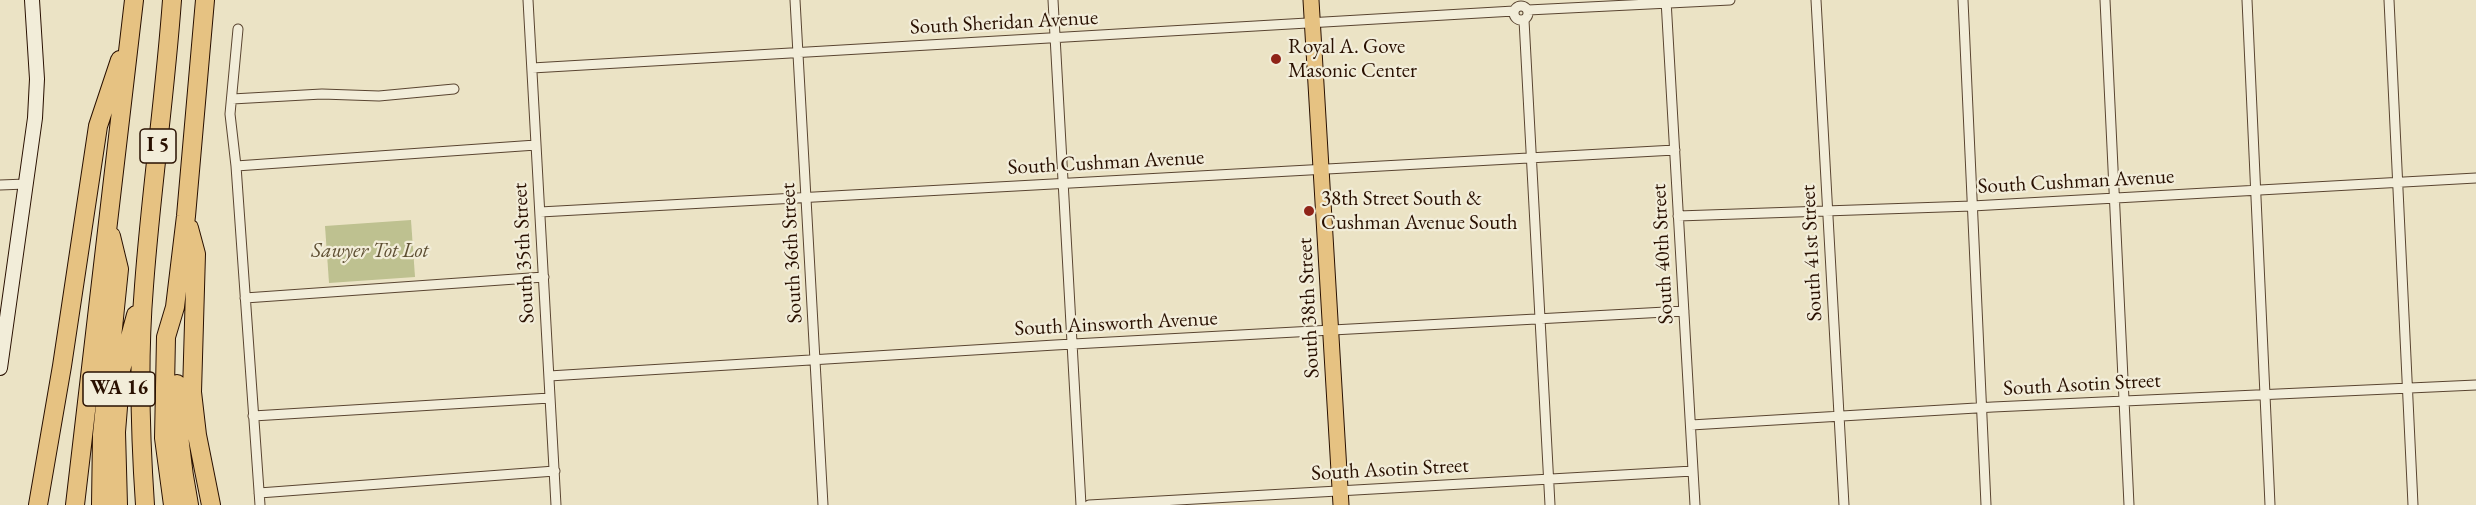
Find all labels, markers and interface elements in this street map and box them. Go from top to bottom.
street label: South Sheridan Avenue [909,5,1099,41]
place label: Royal A. Gove Masonic Center [1288,34,1417,84]
marker: Royal A. Gove Masonic Center [1269,52,1283,66]
road number: I 5 [140,129,176,163]
street label: South Cushman Avenue [1007,145,1205,181]
street label: South Cushman Avenue [1977,164,2175,200]
street label: South 35th Street [508,182,540,324]
street label: South 36th Street [776,182,808,324]
street label: South 40th Street [1647,183,1679,325]
street label: South 41st Street [1796,184,1828,322]
place label: 38th Street South & Cushman Avenue South [1321,186,1518,236]
marker: 38th Street South & Cushman Avenue South [1302,204,1316,218]
street label: South 38th Street [1293,237,1325,379]
park label: Sawyer Tot Lot [311,238,429,264]
street label: South Ainsworth Avenue [1014,306,1218,342]
street label: South Asotin Street [2003,368,2161,402]
road number: WA 16 [83,372,155,406]
street label: South Asotin Street [1311,453,1469,487]

